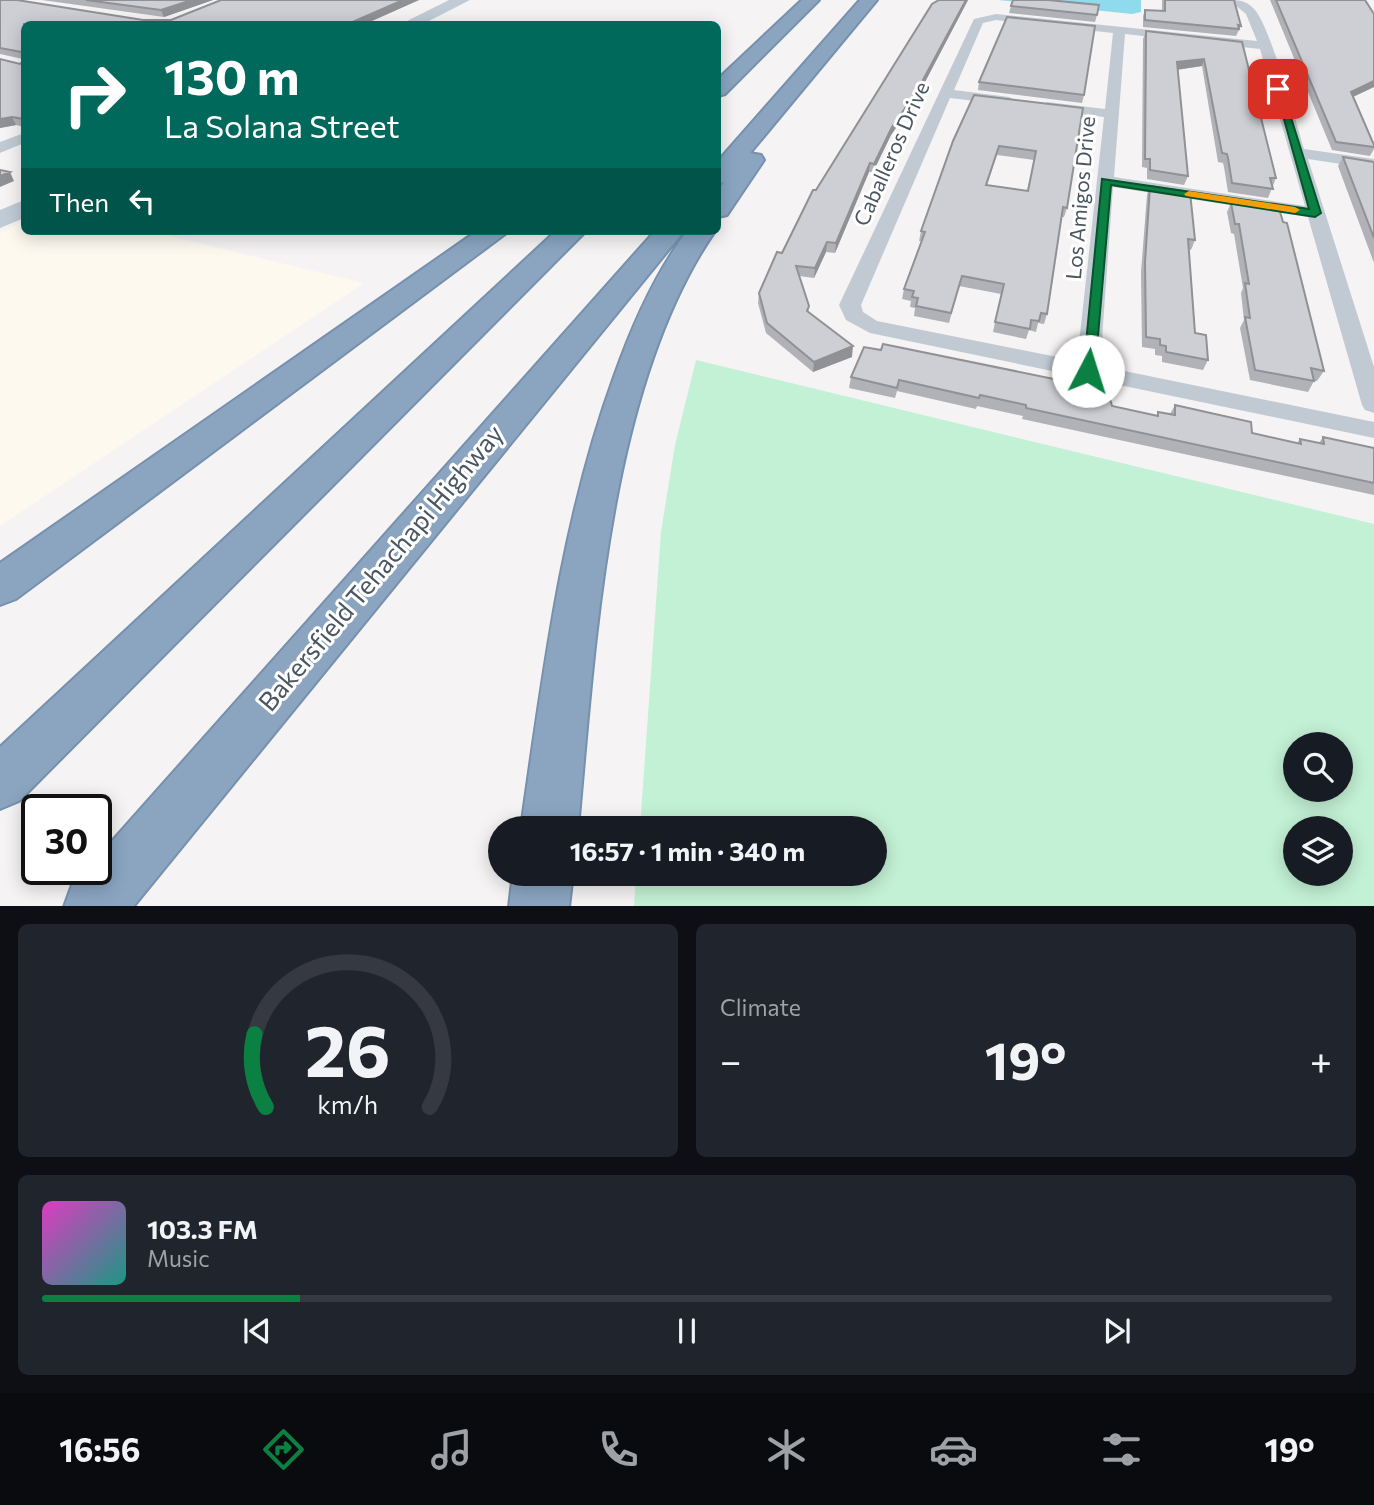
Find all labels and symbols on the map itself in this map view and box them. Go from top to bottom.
pin [1248,59,1308,119]
street label: Caballeros Drive [848,77,934,229]
street label: Los Amigos Drive [1060,115,1099,281]
position arrow [1051,334,1125,408]
street label: Bakersfield Tehachapi Highway [251,418,509,716]
speed limit sign: 30 [21,794,112,885]

